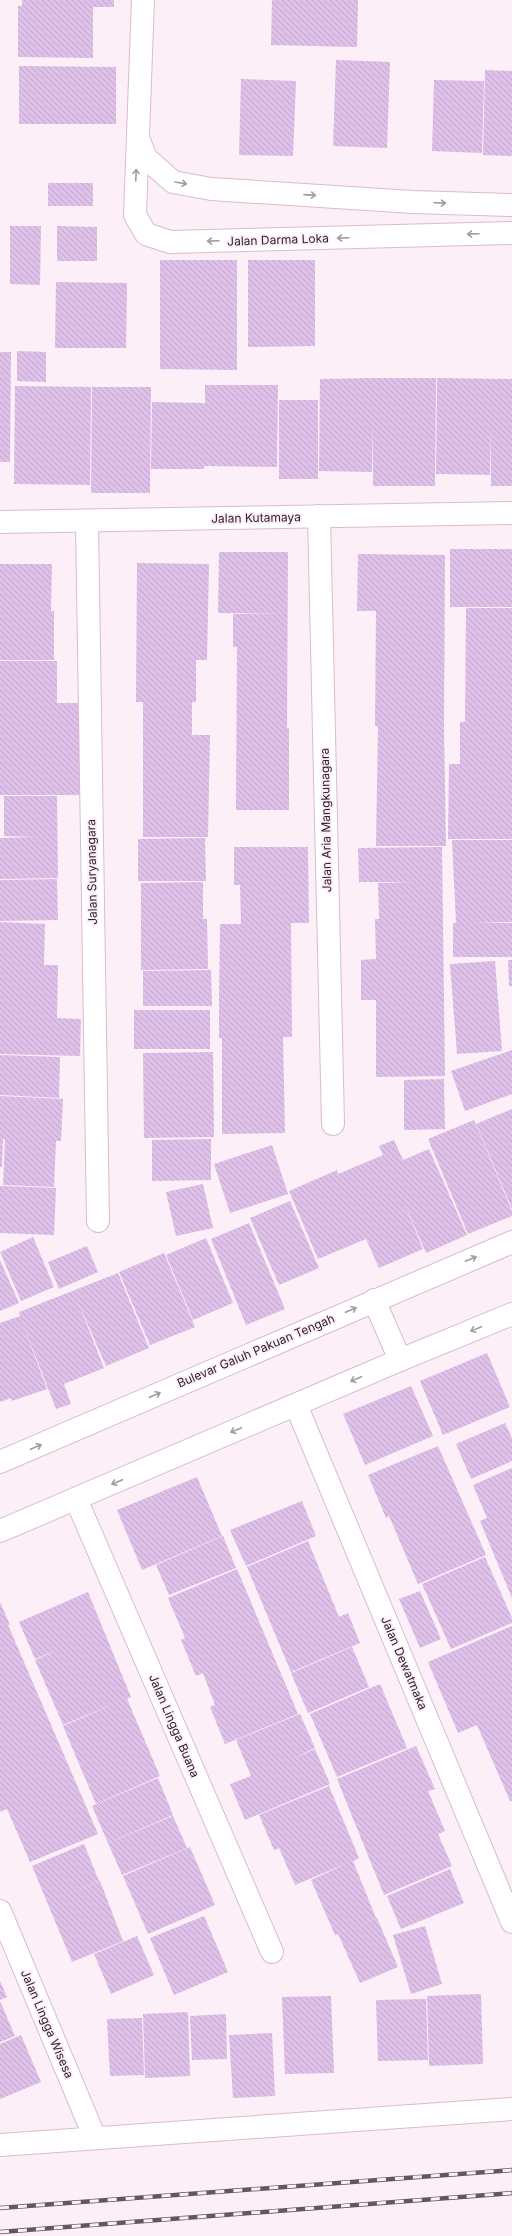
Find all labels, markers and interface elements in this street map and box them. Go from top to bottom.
one-way arrow [133,169,140,182]
one-way arrow [174,180,187,188]
one-way arrow [303,192,316,199]
one-way arrow [433,199,446,206]
street label: Jalan Darma Loka [227,230,329,249]
one-way arrow [467,231,480,238]
one-way arrow [337,234,350,242]
one-way arrow [207,237,220,245]
street label: Jalan Kutamaya [211,509,301,526]
street label: Jalan Aria Mangkunagara [317,748,334,892]
street label: Jalan Suryanagara [83,819,100,925]
one-way arrow [465,1255,477,1262]
one-way arrow [345,1306,357,1313]
street label: Bulevar Galuh Pakuan Tengah [175,1311,337,1391]
one-way arrow [470,1326,482,1333]
one-way arrow [350,1376,362,1383]
one-way arrow [149,1391,161,1398]
one-way arrow [231,1427,243,1435]
one-way arrow [29,1442,41,1450]
one-way arrow [111,1478,123,1486]
street label: Jalan Dewatmaka [378,1614,431,1712]
street label: Jalan Lingga Buana [146,1672,203,1780]
street label: Jalan Lingga Wisesa [18,1967,77,2080]

